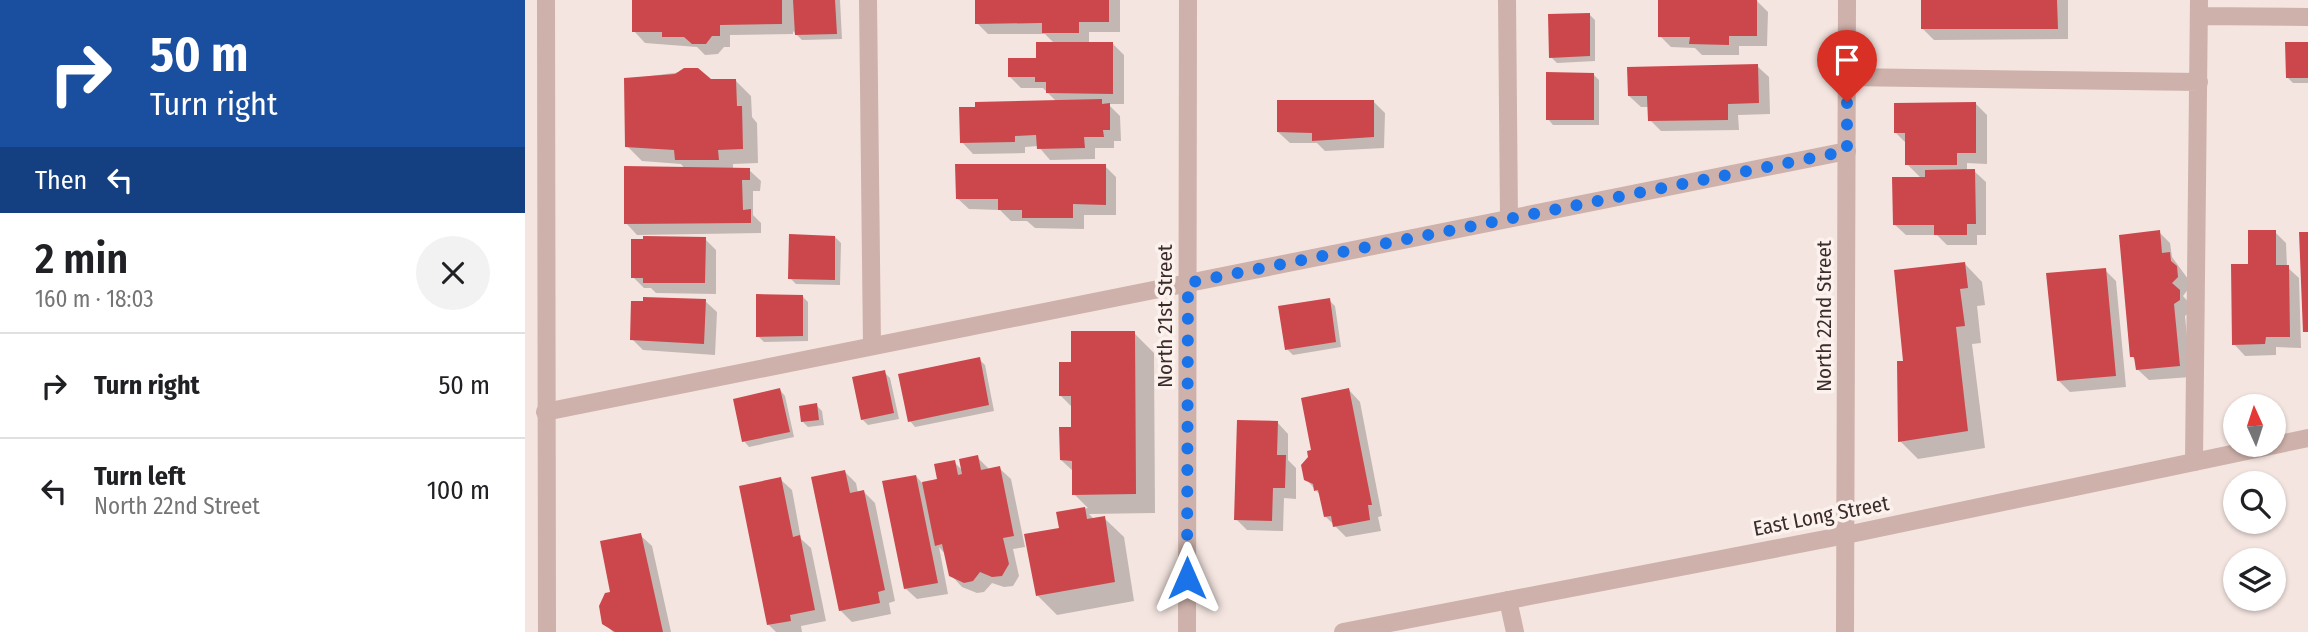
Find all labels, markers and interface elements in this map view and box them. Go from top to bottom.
text: 50 m [150,25,248,84]
icon: right [35,28,126,119]
pin [1817,30,1877,102]
icon: arrive [1828,41,1866,79]
text: Turn right [150,85,277,123]
icon: left [101,161,139,199]
text: Then [35,165,87,196]
text: 2 min [35,234,128,284]
button: close [416,236,490,310]
street label: North 22nd Street [1811,240,1837,392]
street label: North 21st Street [1152,244,1178,388]
text: 160 m · 18:03 [35,285,154,313]
icon: right [35,367,73,405]
text: Turn right [94,370,200,401]
text: 50 m [438,370,490,401]
north arrow [2223,394,2285,457]
map controls [2223,394,2286,611]
text: Turn left [94,461,186,492]
button: search [2223,471,2286,534]
icon: left [35,472,73,510]
text: 100 m [427,475,490,506]
street label: East Long Street [1751,490,1891,542]
text: North 22nd Street [94,492,260,520]
position arrow [1150,541,1224,615]
button: layers [2223,548,2286,611]

